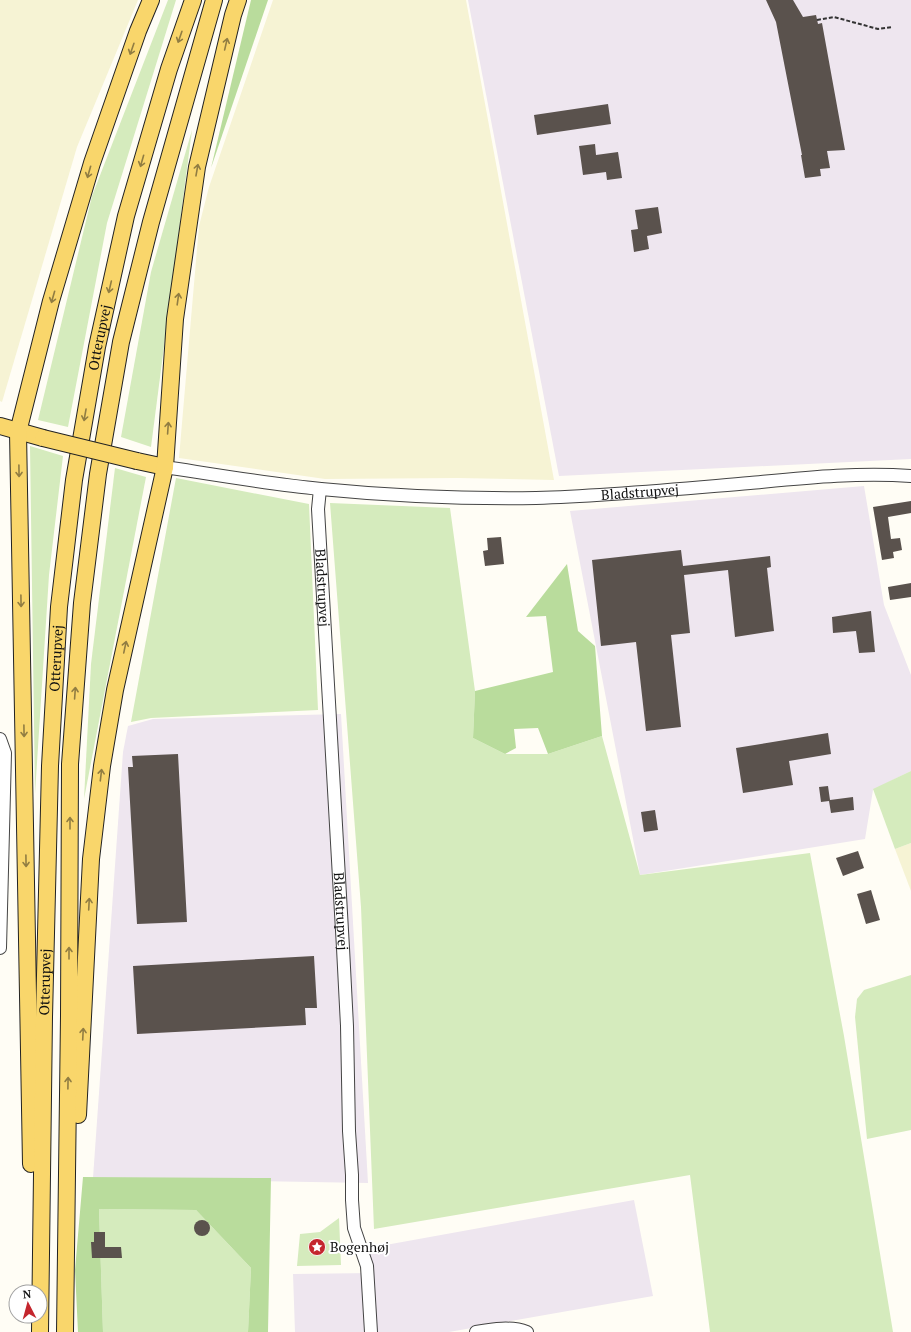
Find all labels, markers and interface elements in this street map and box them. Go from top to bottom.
one-way arrow [176,30,183,43]
one-way arrow [223,38,231,51]
one-way arrow [128,43,135,56]
one-way arrow [138,154,145,167]
one-way arrow [193,164,201,177]
one-way arrow [85,165,92,178]
one-way arrow [105,280,113,293]
one-way arrow [49,290,56,303]
one-way arrow [174,293,182,306]
street label: Otterupvej [83,303,115,372]
one-way arrow [81,408,89,421]
one-way arrow [164,422,171,435]
one-way arrow [15,464,23,477]
street label: Bladstrupvej [600,479,680,504]
street label: Bladstrupvej [311,548,335,627]
one-way arrow [18,594,25,607]
street label: Otterupvej [44,624,67,692]
one-way arrow [121,641,129,654]
one-way arrow [72,687,79,700]
one-way arrow [20,724,28,737]
one-way arrow [97,769,105,782]
one-way arrow [66,817,74,830]
one-way arrow [22,854,30,867]
street label: Bladstrupvej [330,872,353,951]
one-way arrow [85,898,93,911]
one-way arrow [66,947,73,960]
street label: Otterupvej [34,948,55,1016]
one-way arrow [79,1028,86,1041]
one-way arrow [65,1077,72,1090]
place icon: Bogenhøj [307,1237,327,1257]
place label: Bogenhøj [330,1237,389,1256]
north arrow [8,1284,48,1324]
text: N [22,1287,32,1301]

